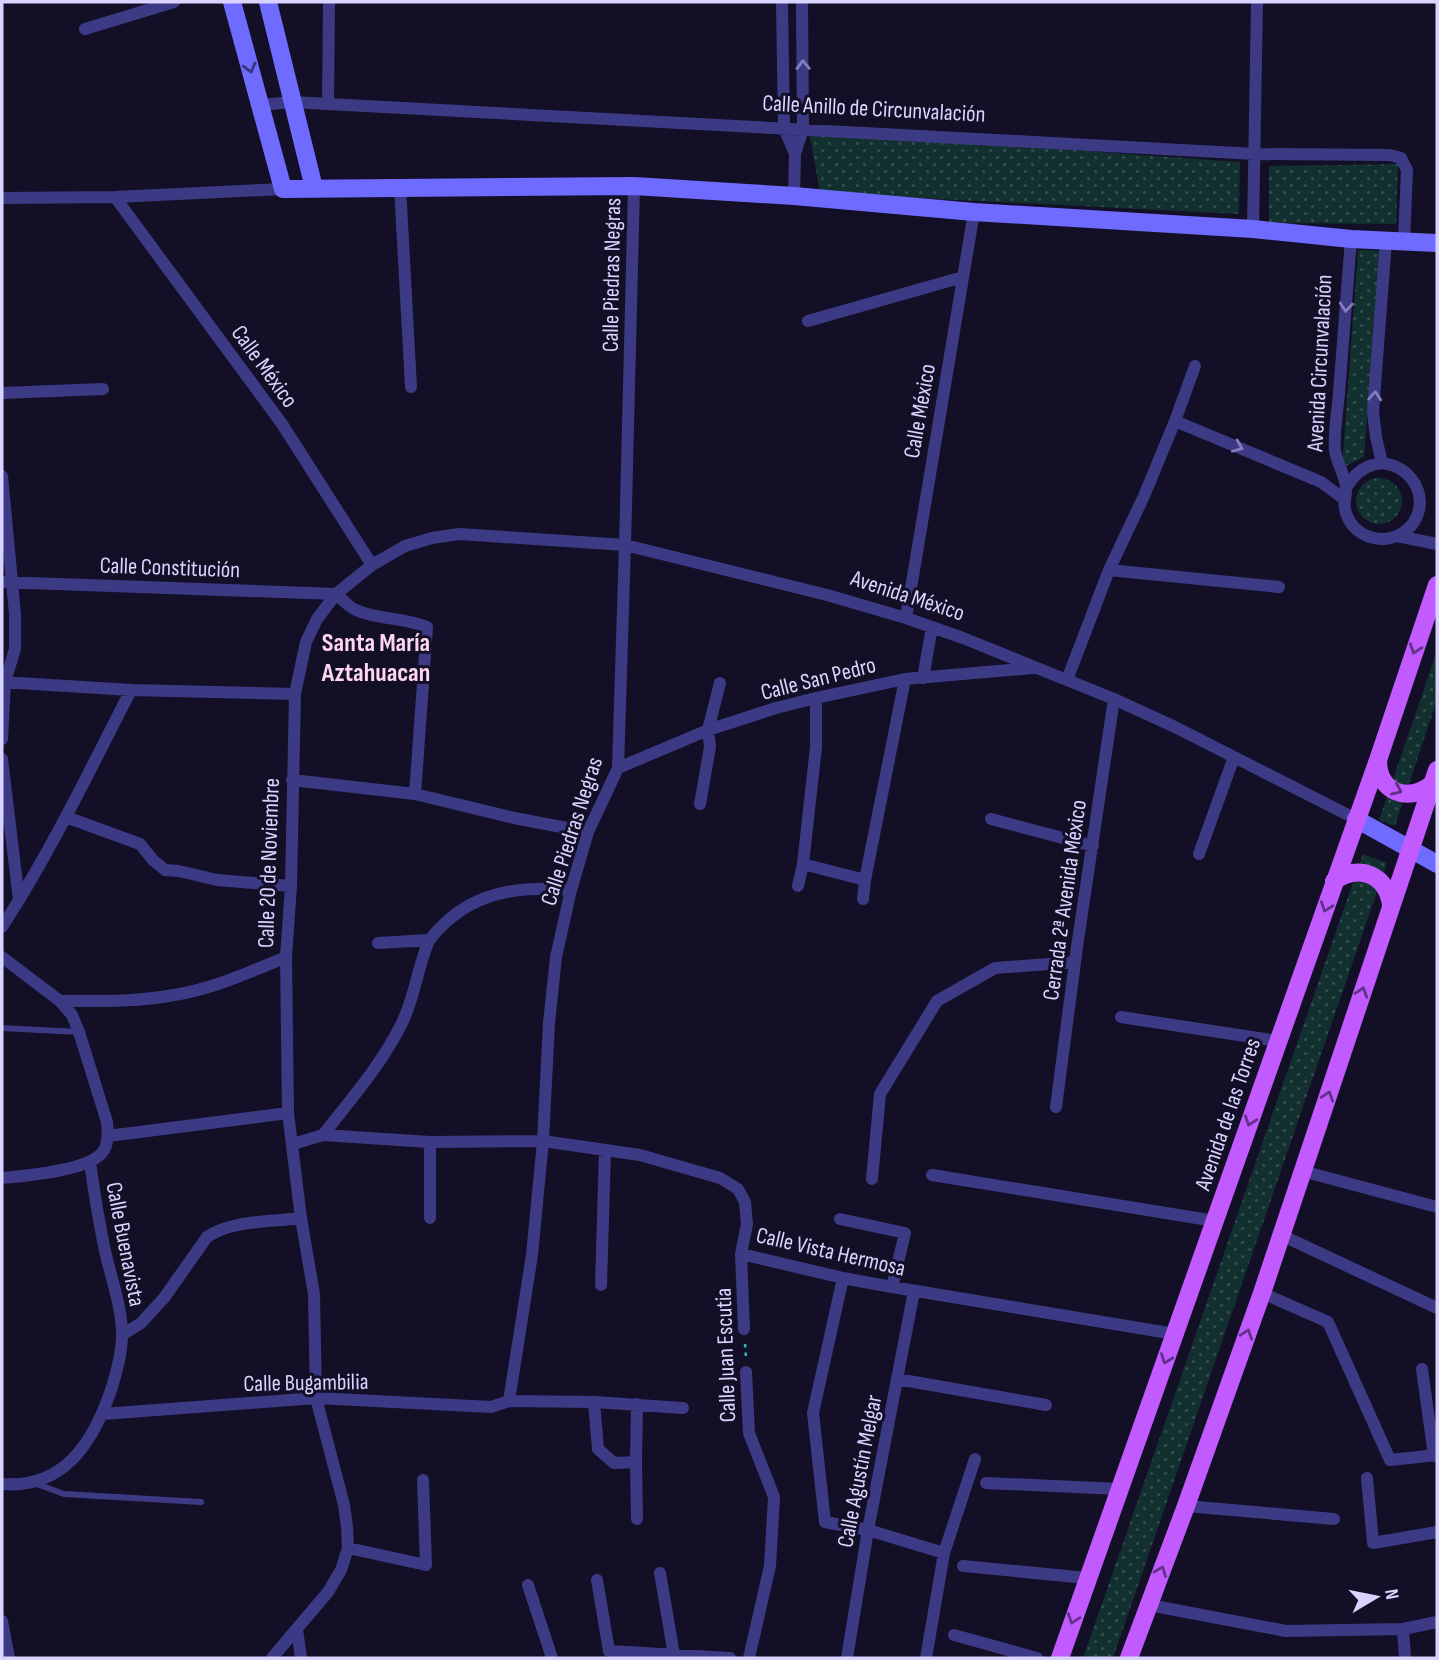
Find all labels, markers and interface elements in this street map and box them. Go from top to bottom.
one-way arrow [795,60,811,70]
one-way arrow [242,61,257,73]
street label: Calle Anillo de Circunvalación [762,89,986,129]
street label: Calle Piedras Negras [597,198,627,352]
street label: Avenida Circunvalación [1301,274,1339,453]
one-way arrow [1339,302,1354,313]
street label: Calle México [225,320,304,413]
street label: Calle México [898,362,942,461]
one-way arrow [1367,390,1382,401]
one-way arrow [1231,439,1243,453]
street label: Calle Constitución [99,552,241,584]
street label: Avenida México [846,564,968,628]
district label: Santa María Aztahuacan [321,628,430,689]
one-way arrow [1409,643,1423,655]
street label: Calle San Pedro [758,651,879,707]
street label: Calle Piedras Negras [535,754,609,909]
street label: Calle 20 de Noviembre [252,777,286,949]
one-way arrow [1390,781,1402,795]
street label: Cerrada 2ª Avenida México [1037,798,1093,1002]
one-way arrow [1320,900,1334,912]
one-way arrow [1354,986,1369,998]
street label: Avenida de las Torres [1189,1035,1267,1195]
one-way arrow [1320,1090,1334,1102]
one-way arrow [1244,1115,1258,1127]
street label: Calle Buenavista [99,1180,151,1309]
street label: Calle Vista Hermosa [753,1221,908,1283]
street label: Calle Juan Escutia [710,1287,742,1423]
one-way arrow [1239,1329,1253,1341]
one-way arrow [1160,1352,1174,1364]
street label: Calle Bugambilia [243,1368,369,1398]
street label: Calle Agustín Melgar [831,1392,889,1550]
north arrow [1341,1562,1411,1632]
one-way arrow [1153,1566,1167,1578]
text: N [1379,1587,1403,1601]
one-way arrow [1067,1613,1081,1625]

